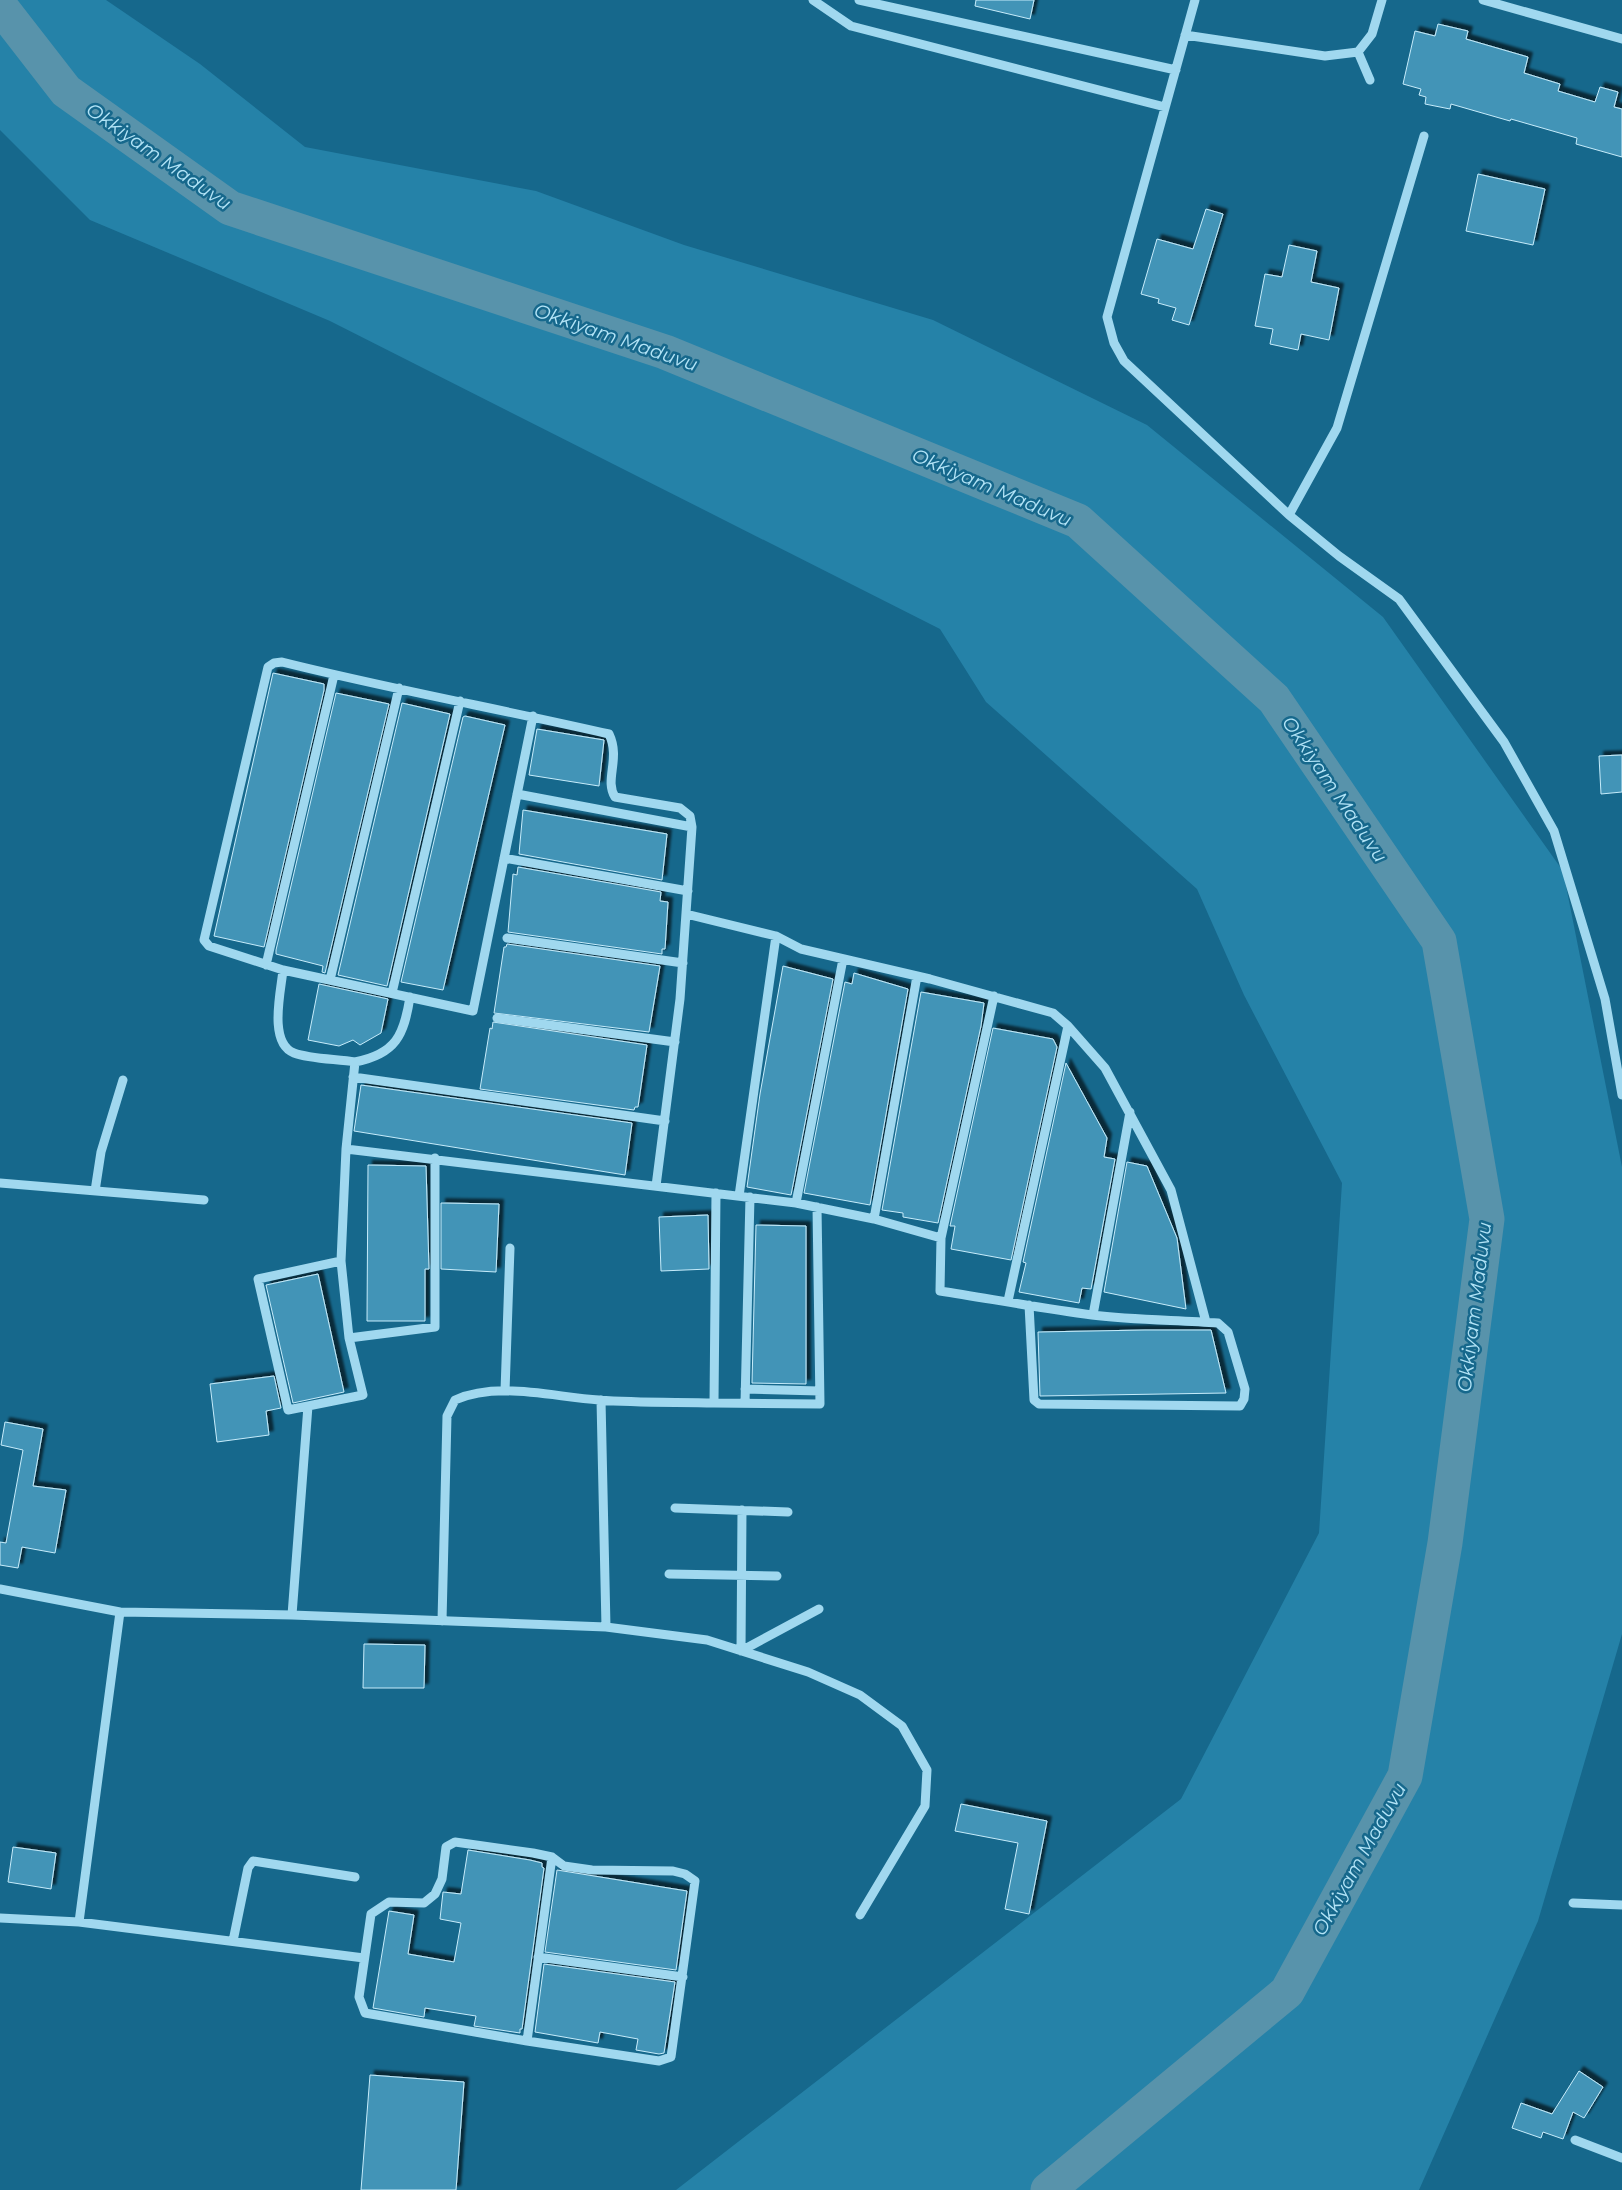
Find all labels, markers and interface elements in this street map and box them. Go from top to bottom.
water label: Okkiyam Maduvu [82,98,235,215]
water label: Okkiyam Maduvu [531,299,701,376]
water label: Okkiyam Maduvu [908,443,1075,532]
water label: Okkiyam Maduvu [1277,712,1392,867]
water label: Okkiyam Maduvu [1453,1221,1496,1393]
water label: Okkiyam Maduvu [1308,1779,1411,1940]

